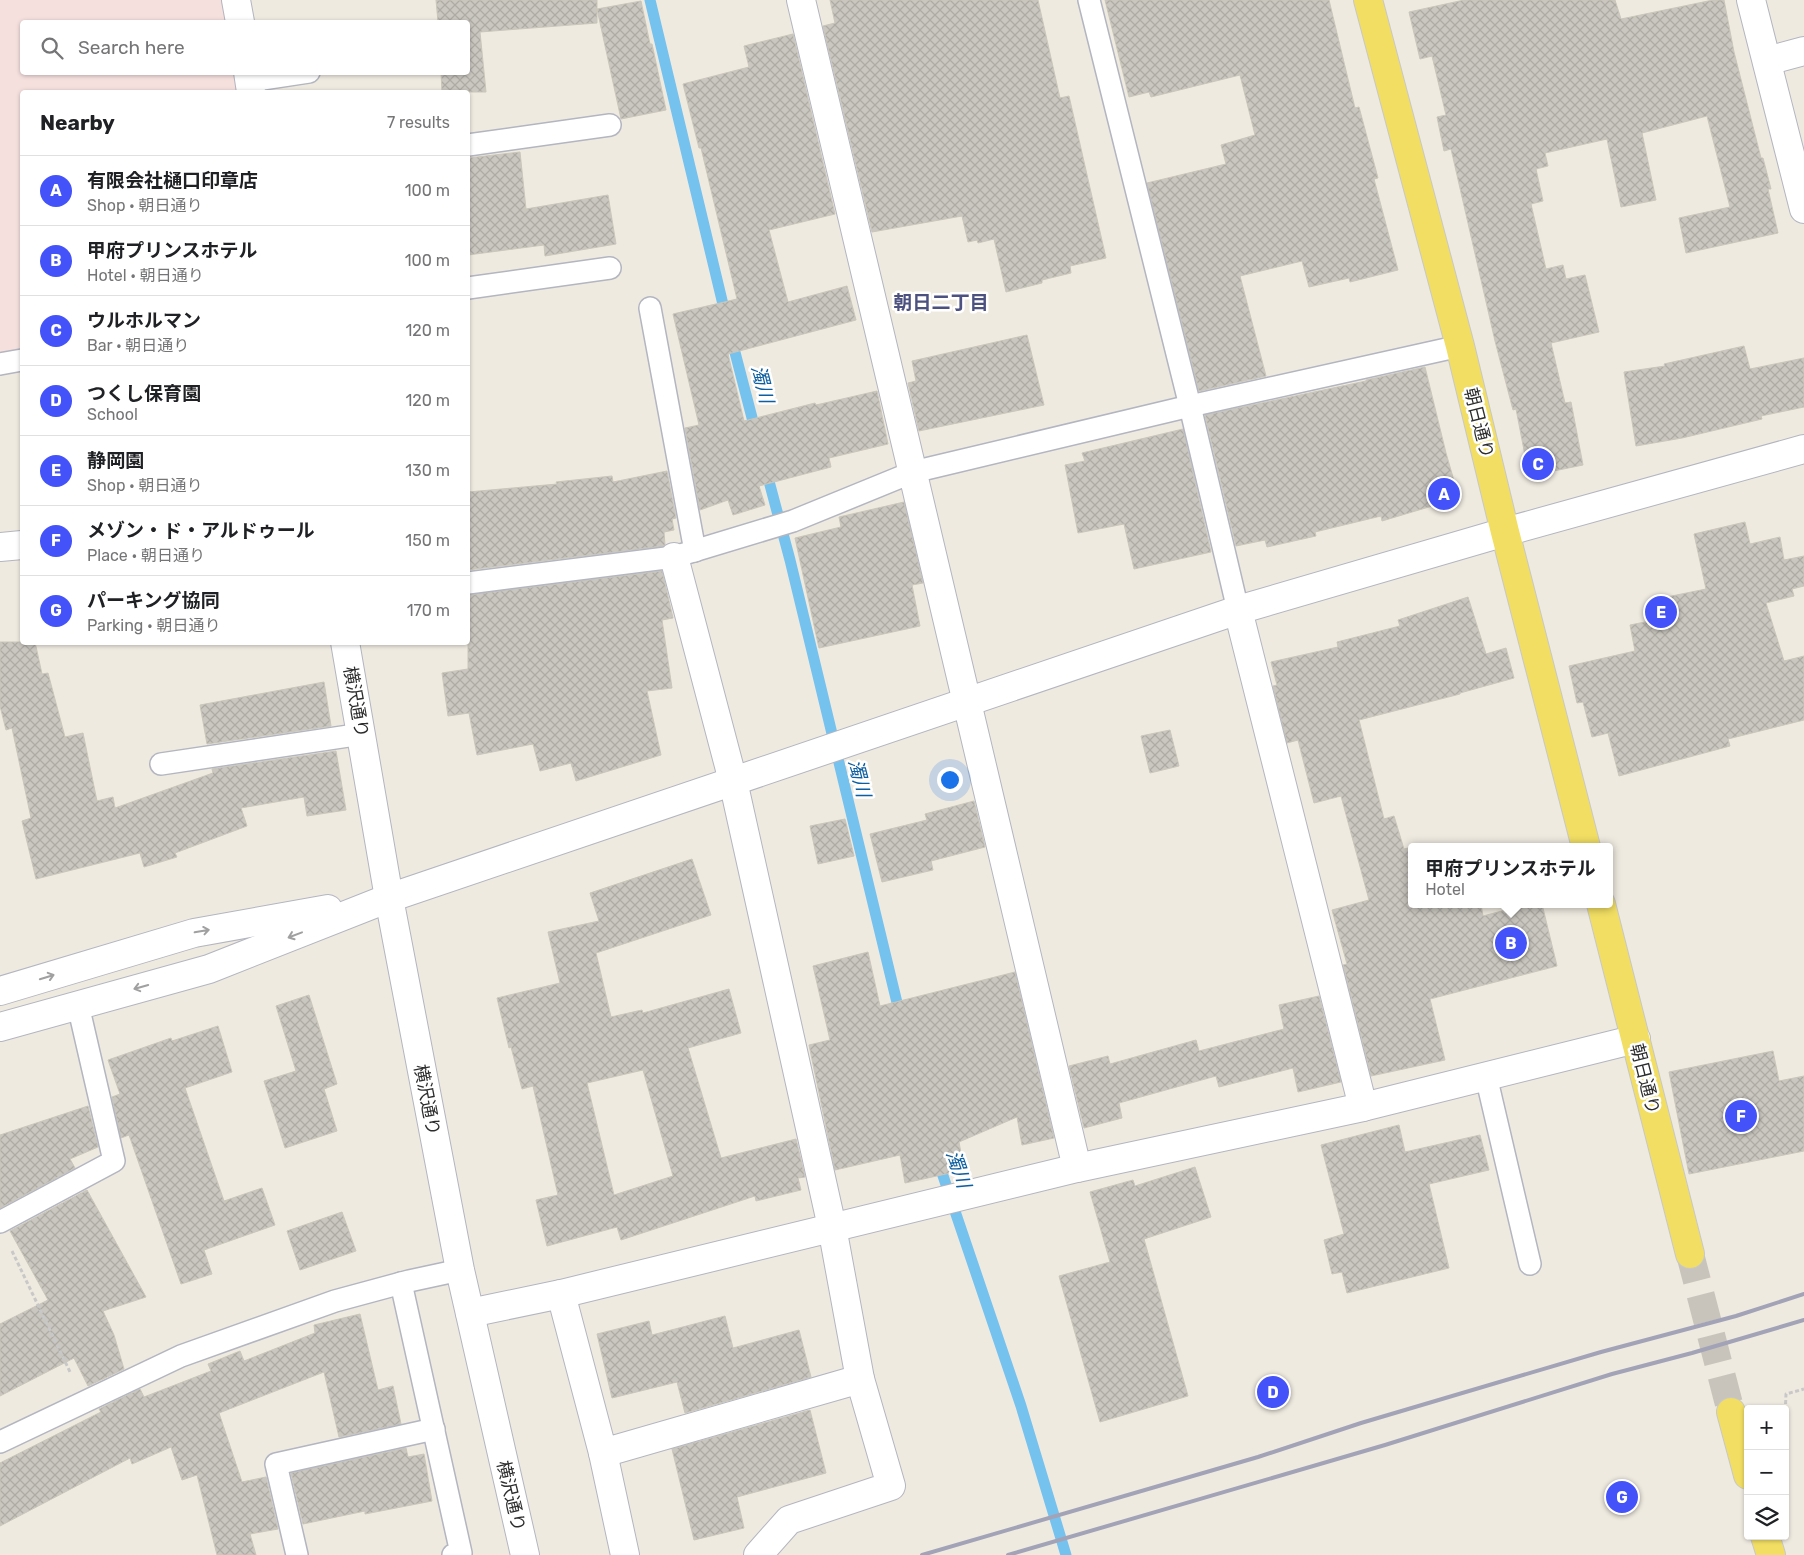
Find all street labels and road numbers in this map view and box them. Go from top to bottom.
street label: 朝日通り [1460,385,1498,461]
street label: 横沢通り [339,665,373,739]
street label: 朝日通り [1626,1041,1664,1117]
street label: 横沢通り [409,1063,445,1137]
street label: 横沢通り [492,1458,530,1534]

